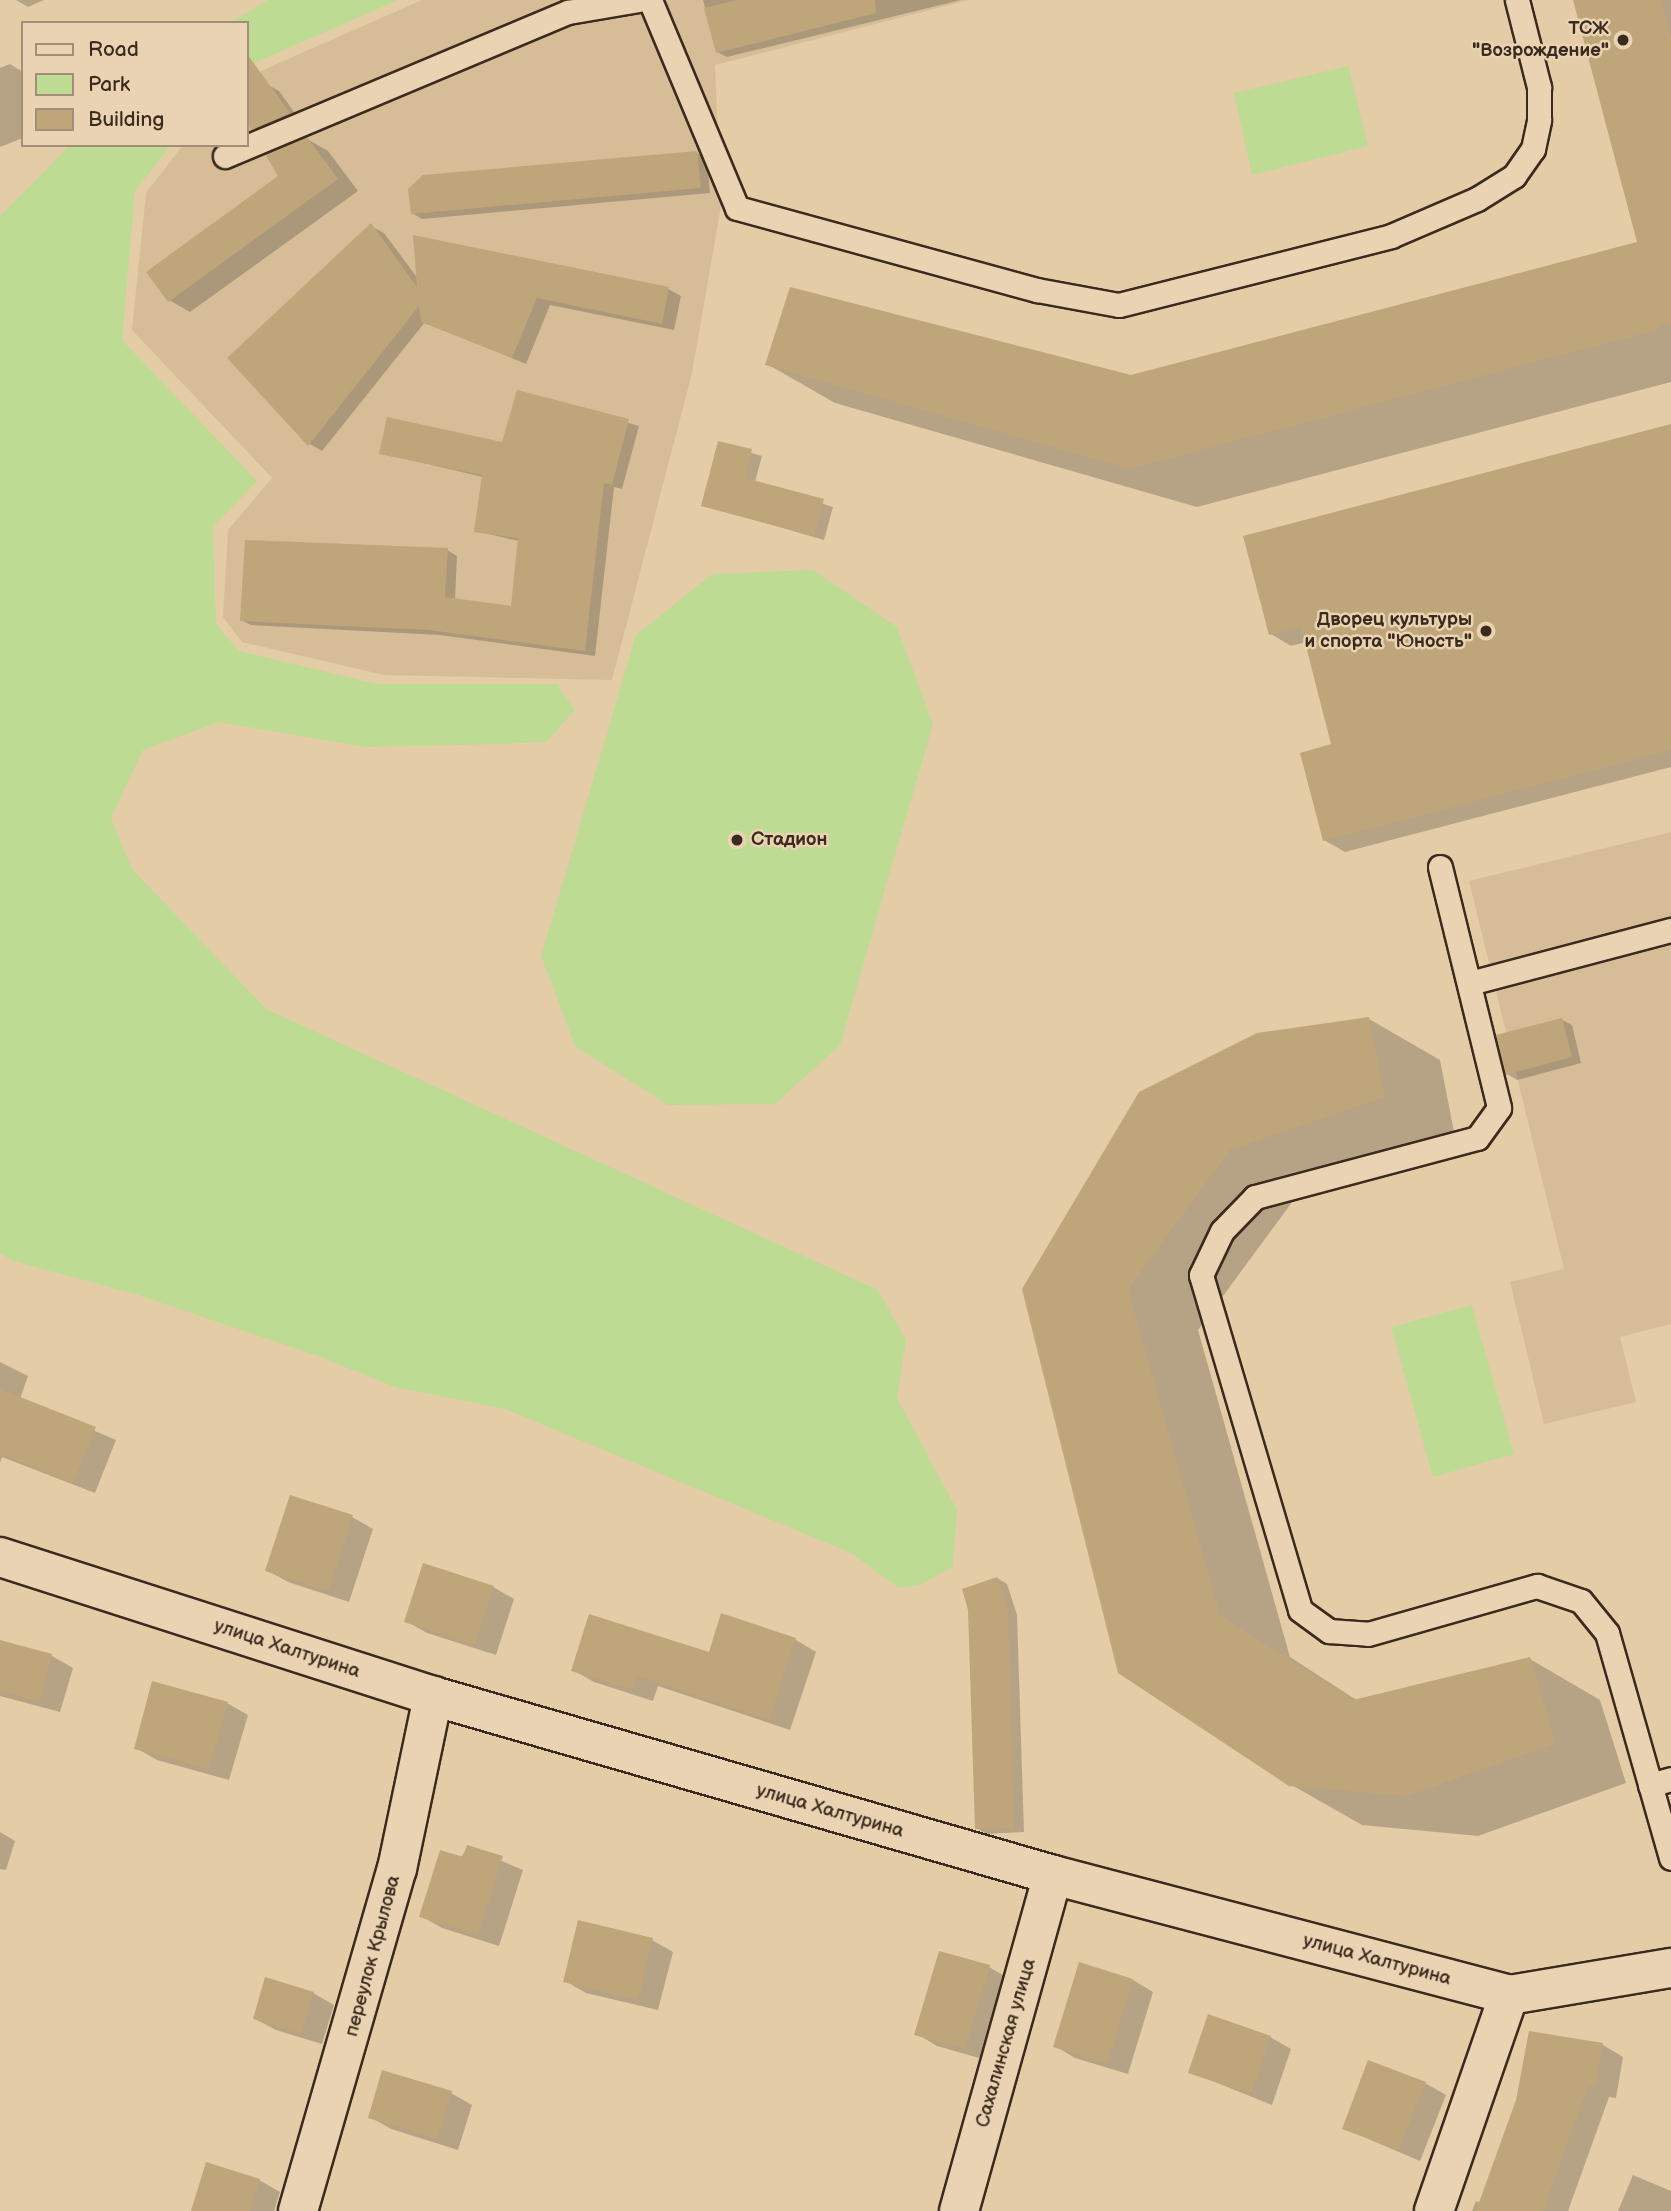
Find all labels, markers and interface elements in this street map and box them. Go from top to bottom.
place label: ТСЖ "Возрождение" [1472,18,1609,62]
legend [21,21,248,147]
marker: ТСЖ "Возрождение" [1615,32,1631,48]
text: Road [88,37,139,62]
text: Park [88,72,130,97]
text: Building [88,107,164,132]
place label: Дворец культуры и спорта "Юность" [1304,609,1472,653]
marker: Дворец культуры и спорта "Юность" [1478,623,1494,639]
place label: Стадион [751,829,827,851]
marker: Стадион [729,832,745,848]
street label: улица Халтурина [211,1615,363,1683]
street label: улица Халтурина [754,1779,906,1843]
street label: переулок Крылова [340,1873,406,2039]
street label: улица Халтурина [1301,1929,1453,1991]
street label: Сахалинская улица [971,1956,1041,2130]

